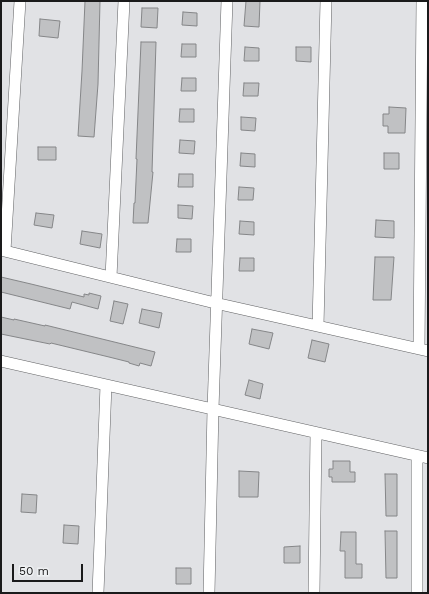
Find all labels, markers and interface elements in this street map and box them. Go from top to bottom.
scale bar [14,556,85,582]
text: 50 m [19,564,49,578]

